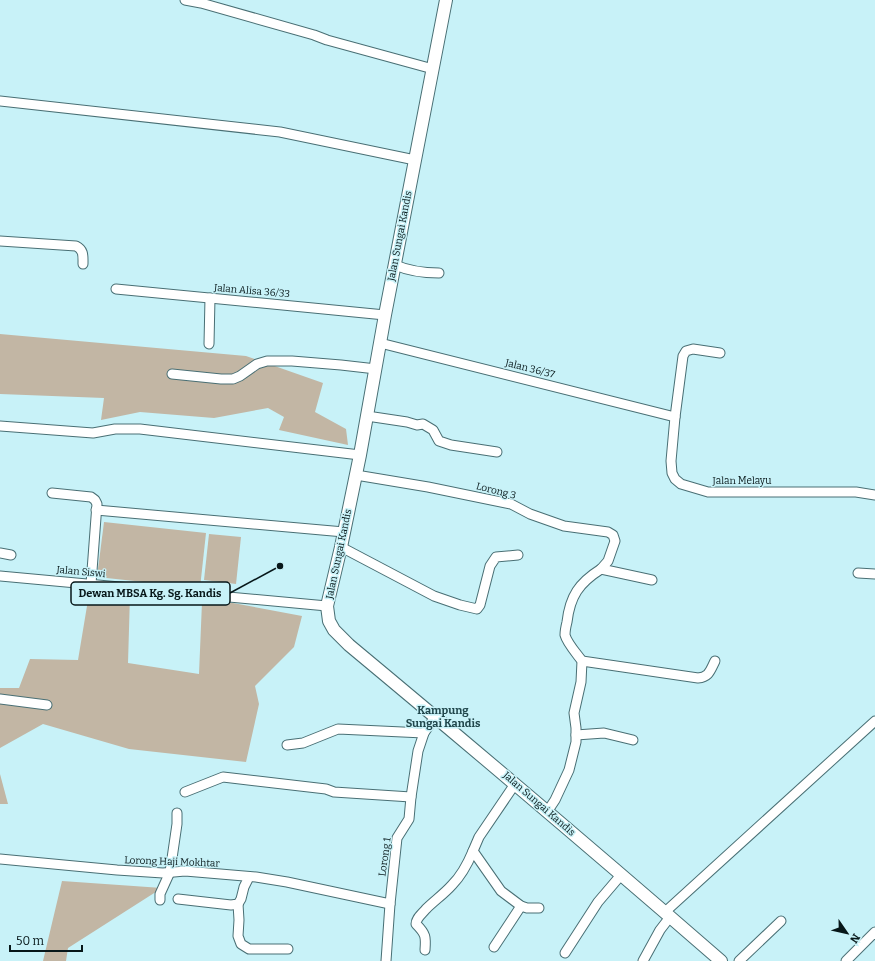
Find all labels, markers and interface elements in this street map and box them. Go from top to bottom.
street label: Jalan Sungai Kandis [385,190,415,283]
street label: Jalan Alisa 36/33 [213,282,291,300]
street label: Jalan 36/37 [503,357,556,381]
street label: Jalan Melayu [712,475,771,487]
street label: Lorong 3 [475,480,517,502]
street label: Jalan Sungai Kandis [323,508,354,601]
street label: Jalan Siswi [55,564,106,580]
callout: Dewan MBSA Kg. Sg. Kandis [71,582,230,605]
text: Dewan MBSA Kg. Sg. Kandis [79,587,222,600]
district label: Kampung Sungai Kandis [406,704,481,730]
street label: Jalan Sungai Kandis [500,769,578,839]
street label: Lorong 1 [376,837,394,877]
street label: Lorong Haji Mokhtar [124,854,221,870]
north arrow [827,913,867,953]
scale bar [10,927,82,953]
text: N [847,931,863,946]
text: 50 m [16,934,45,948]

